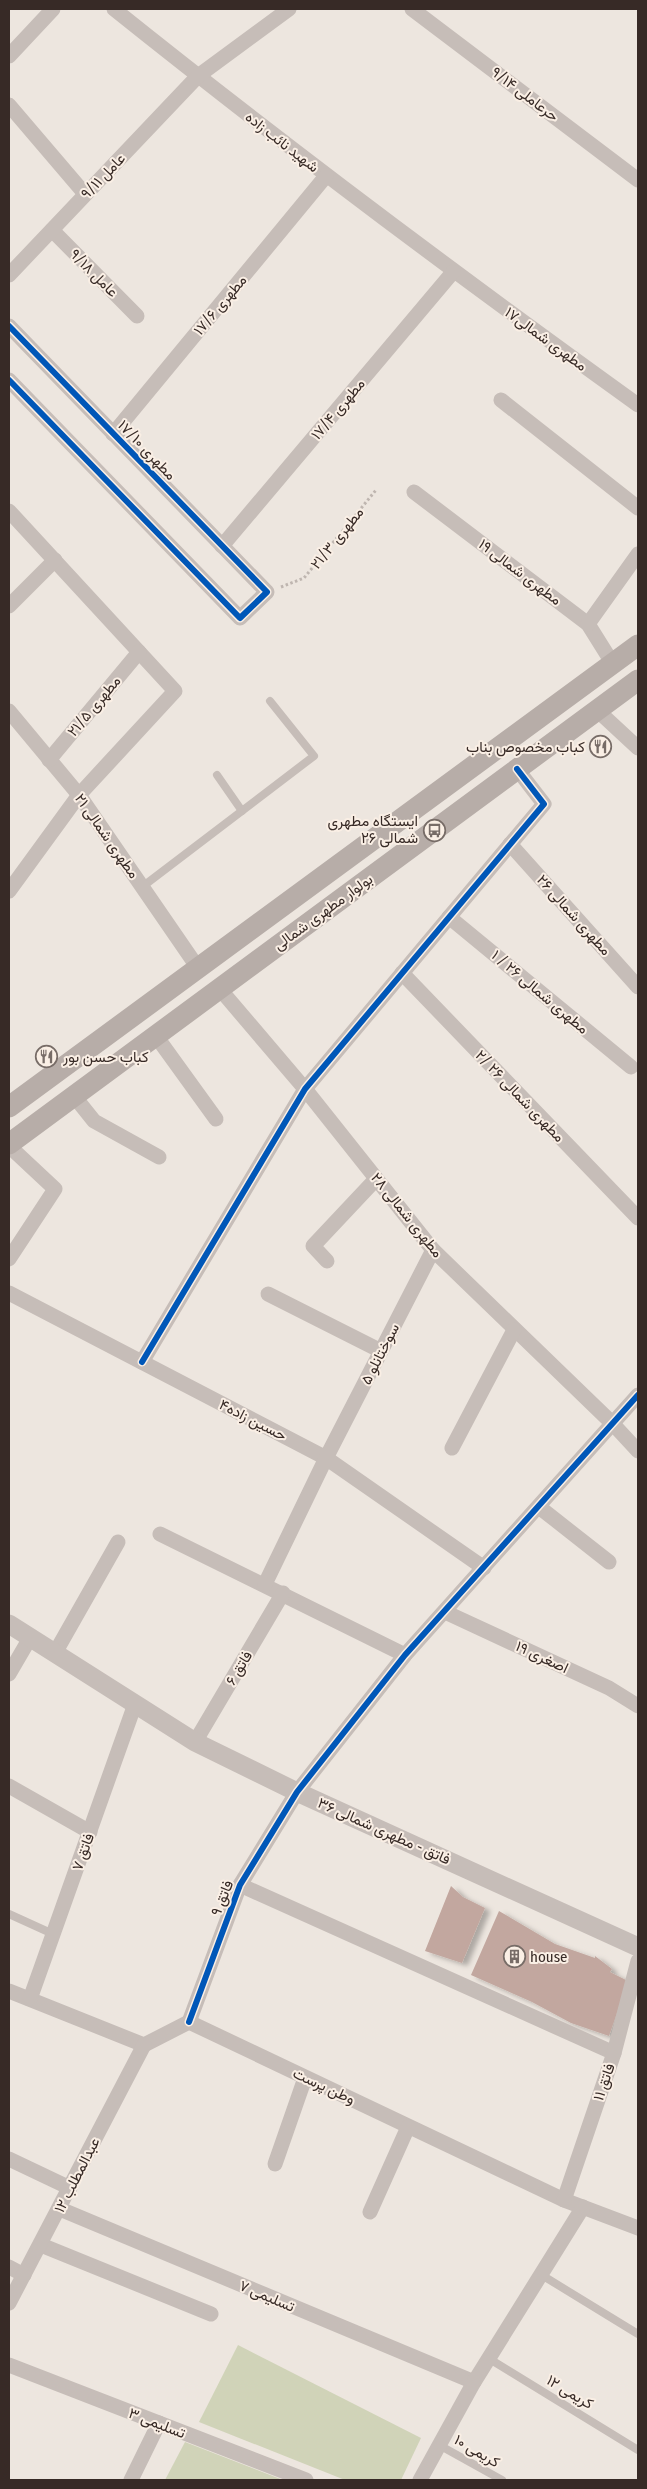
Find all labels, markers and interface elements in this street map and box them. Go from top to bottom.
street label: حرعاملی ۹/۱۴ [487,63,562,126]
street label: شهید نائب زاده [242,108,322,176]
street label: عامل ۹/۱۱ [77,149,129,202]
street label: عامل ۹/۱۸ [66,245,122,301]
street label: مطهری ۱۷/۶ [190,271,251,339]
street label: مطهری شمالی۱۷ [501,303,591,376]
street label: مطهری ۱۷/۴ [307,375,370,444]
street label: مطهری ۱۷/۱۰ [113,416,180,484]
street label: مطهری ۲۱/۳ [307,503,368,573]
street label: مطهری شمالی ۱۹ [474,535,565,610]
street label: مطهری ۲۱/۵ [63,672,125,741]
restaurant icon: كباب مخصوص بناب [589,735,613,759]
place label: كباب مخصوص بناب [466,738,585,757]
street label: مطهری شمالی ۲۱ [70,790,143,883]
place label: ایستگاه مطهری شمالی ۲۶ [327,812,418,848]
bus stop icon: ایستگاه مطهری شمالی ۲۶ [422,818,446,842]
street label: بولوار مطهری شمالی [270,870,377,955]
street label: مطهری شمالی ۲۶ [532,871,615,960]
street label: مطهری شمالی ۲۶ / ۱ [487,946,592,1039]
restaurant icon: كباب حسن بور [35,1045,59,1069]
street label: مطهری شمالی ۲۶ /۲ [471,1046,569,1146]
place label: كباب حسن بور [62,1048,149,1067]
street label: مطهری شمالی ۲۸ [366,1169,447,1262]
street label: سوختانلو ۵ [357,1320,403,1388]
street label: حسین زاده۴ [216,1395,290,1446]
street label: اصغری ۱۹ [512,1637,571,1678]
street label: فاتق ۶ [222,1647,257,1689]
street label: فاتق - مطهری شمالی ۳۶ [314,1794,453,1869]
street label: فاتق ۷ [68,1831,99,1873]
street label: فاتق ۹ [207,1877,238,1919]
building icon: house [502,1945,526,1969]
place label: house [530,1948,567,1966]
street label: فاتق ۱۱ [589,2061,620,2103]
street label: وطن پرست [290,2064,358,2109]
street label: عبدالمطلب ۱۲ [50,2134,104,2216]
street label: تسلیمی ۷ [236,2276,298,2317]
street label: کریمی ۱۲ [543,2371,597,2414]
street label: تسلیمی ۳ [126,2404,188,2443]
street label: کریمی ۱۰ [450,2431,503,2472]

